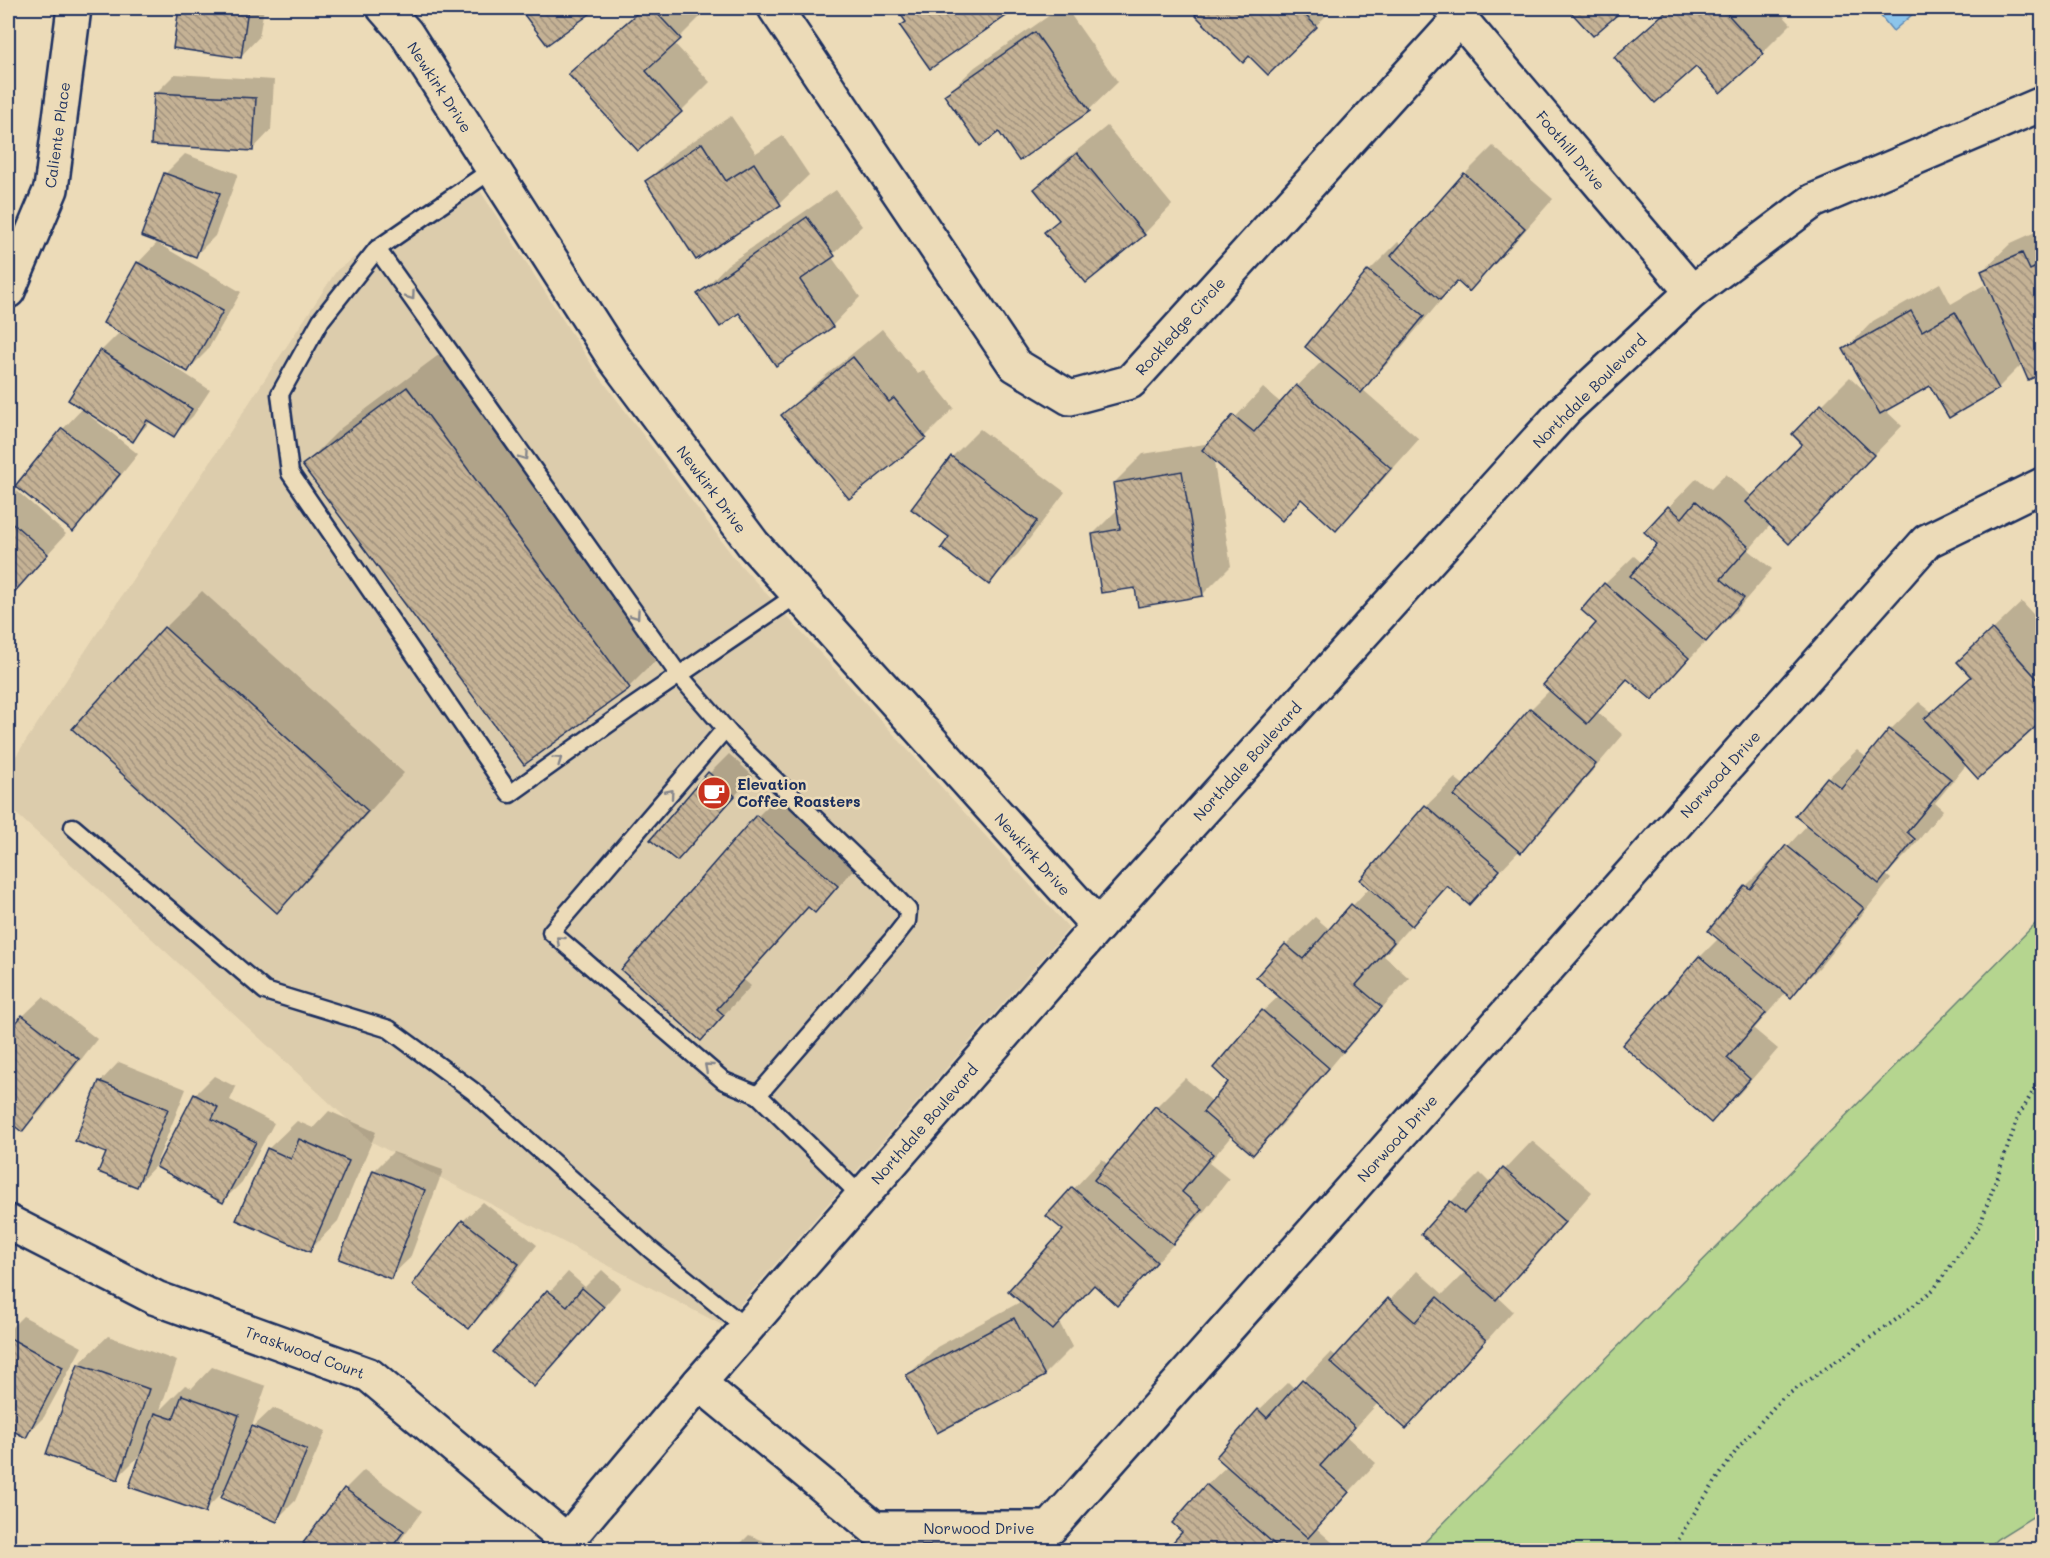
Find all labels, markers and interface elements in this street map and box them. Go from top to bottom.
street label: Newkirk Drive [403,38,477,136]
street label: Caliente Place [40,81,74,189]
street label: Foothill Drive [1532,106,1610,194]
street label: Rockledge Circle [1131,273,1229,379]
one-way arrow [404,290,415,301]
street label: Northdale Boulevard [1528,330,1650,452]
street label: Newkirk Drive [673,441,751,537]
one-way arrow [516,449,527,460]
one-way arrow [629,608,640,619]
street label: Northdale Boulevard [1188,697,1306,825]
street label: Norwood Drive [1675,726,1765,822]
one-way arrow [551,756,562,767]
place label: Elevation Coffee Roasters [737,774,861,811]
cafe icon: Elevation Coffee Roasters [696,775,732,811]
one-way arrow [663,789,674,800]
street label: Newkirk Drive [991,808,1075,900]
one-way arrow [556,936,567,947]
street label: Northdale Boulevard [866,1060,982,1188]
one-way arrow [704,1063,715,1074]
street label: Norwood Drive [1352,1090,1442,1186]
street label: Traskwood Court [242,1321,368,1383]
street label: Norwood Drive [924,1518,1034,1538]

